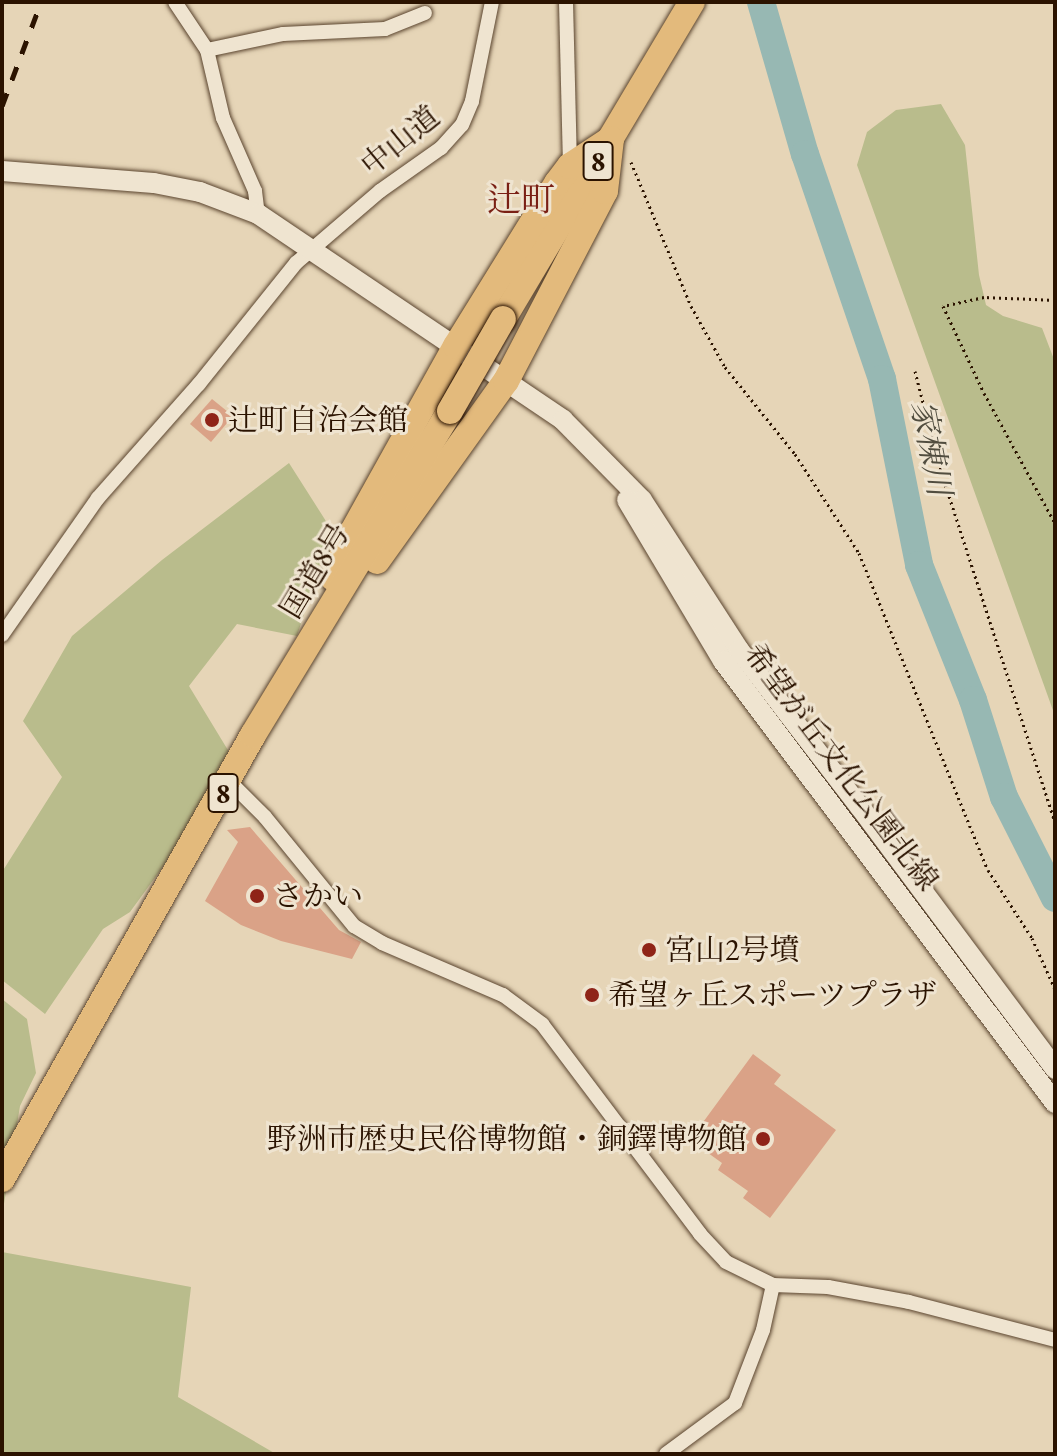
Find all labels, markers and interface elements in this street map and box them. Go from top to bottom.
street label: 中山道 [354,99,446,183]
road number: 8 [582,137,614,185]
district label: 辻町 [487,180,555,220]
water label: 家棟川 [903,397,959,499]
place label: 辻町自治会館 [228,402,408,438]
marker: 辻町自治会館 [203,411,221,429]
street label: 国道8号 [273,517,357,625]
street label: 希望が丘文化公園北線 [736,636,946,898]
road number: 8 [207,769,239,817]
place label: さかい [273,878,363,914]
marker: さかい [248,887,266,905]
place label: 宮山2号墳 [665,932,799,968]
marker: 宮山2号墳 [640,941,658,959]
place label: 希望ヶ丘スポーツプラザ [608,977,938,1013]
marker: 希望ヶ丘スポーツプラザ [583,986,601,1004]
place label: 野洲市歴史民俗博物館・銅鐸博物館 [267,1121,747,1157]
marker: 野洲市歴史民俗博物館・銅鐸博物館 [754,1130,772,1148]

